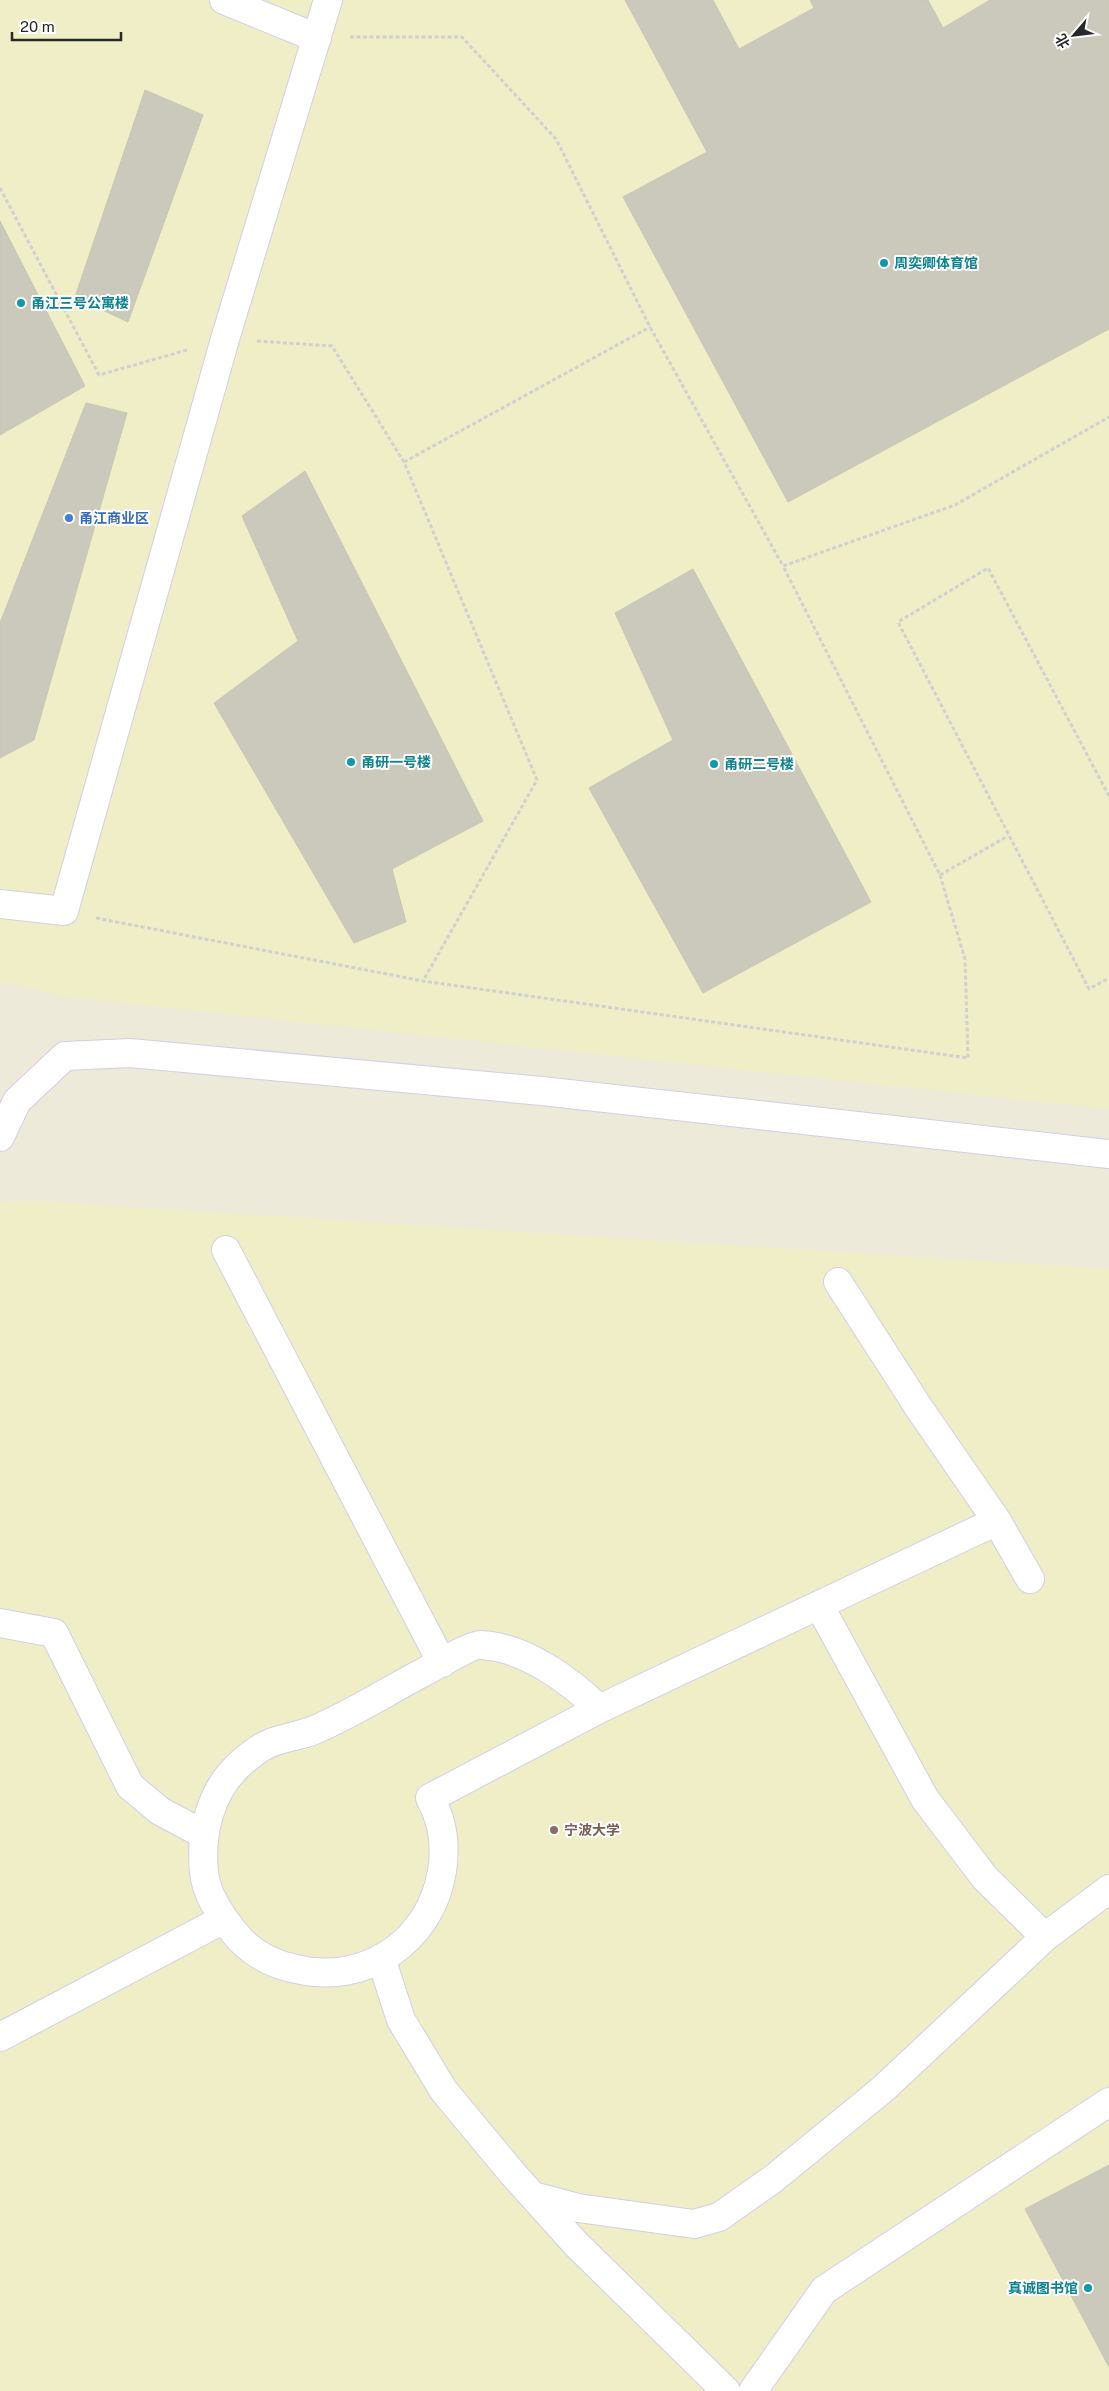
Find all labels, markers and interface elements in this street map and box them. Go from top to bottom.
scale bar [12,10,121,42]
north arrow [1049,10,1099,60]
text: 20 m [20,18,55,35]
text: 北 [1052,31,1073,51]
place label: 周奕卿体育馆 [894,255,978,271]
marker: 周奕卿体育馆 [878,257,890,269]
place label: 甬江三号公寓楼 [31,295,129,311]
marker: 甬江三号公寓楼 [15,297,27,309]
place label: 甬江商业区 [79,510,149,526]
marker: 甬江商业区 [63,512,75,524]
place label: 甬研一号楼 [361,754,431,770]
marker: 甬研一号楼 [345,756,357,768]
place label: 甬研二号楼 [724,756,794,772]
marker: 甬研二号楼 [708,758,720,770]
place label: 宁波大学 [564,1822,620,1838]
marker: 宁波大学 [548,1824,560,1836]
place label: 真诚图书馆 [1008,2280,1078,2296]
marker: 真诚图书馆 [1082,2282,1094,2294]

